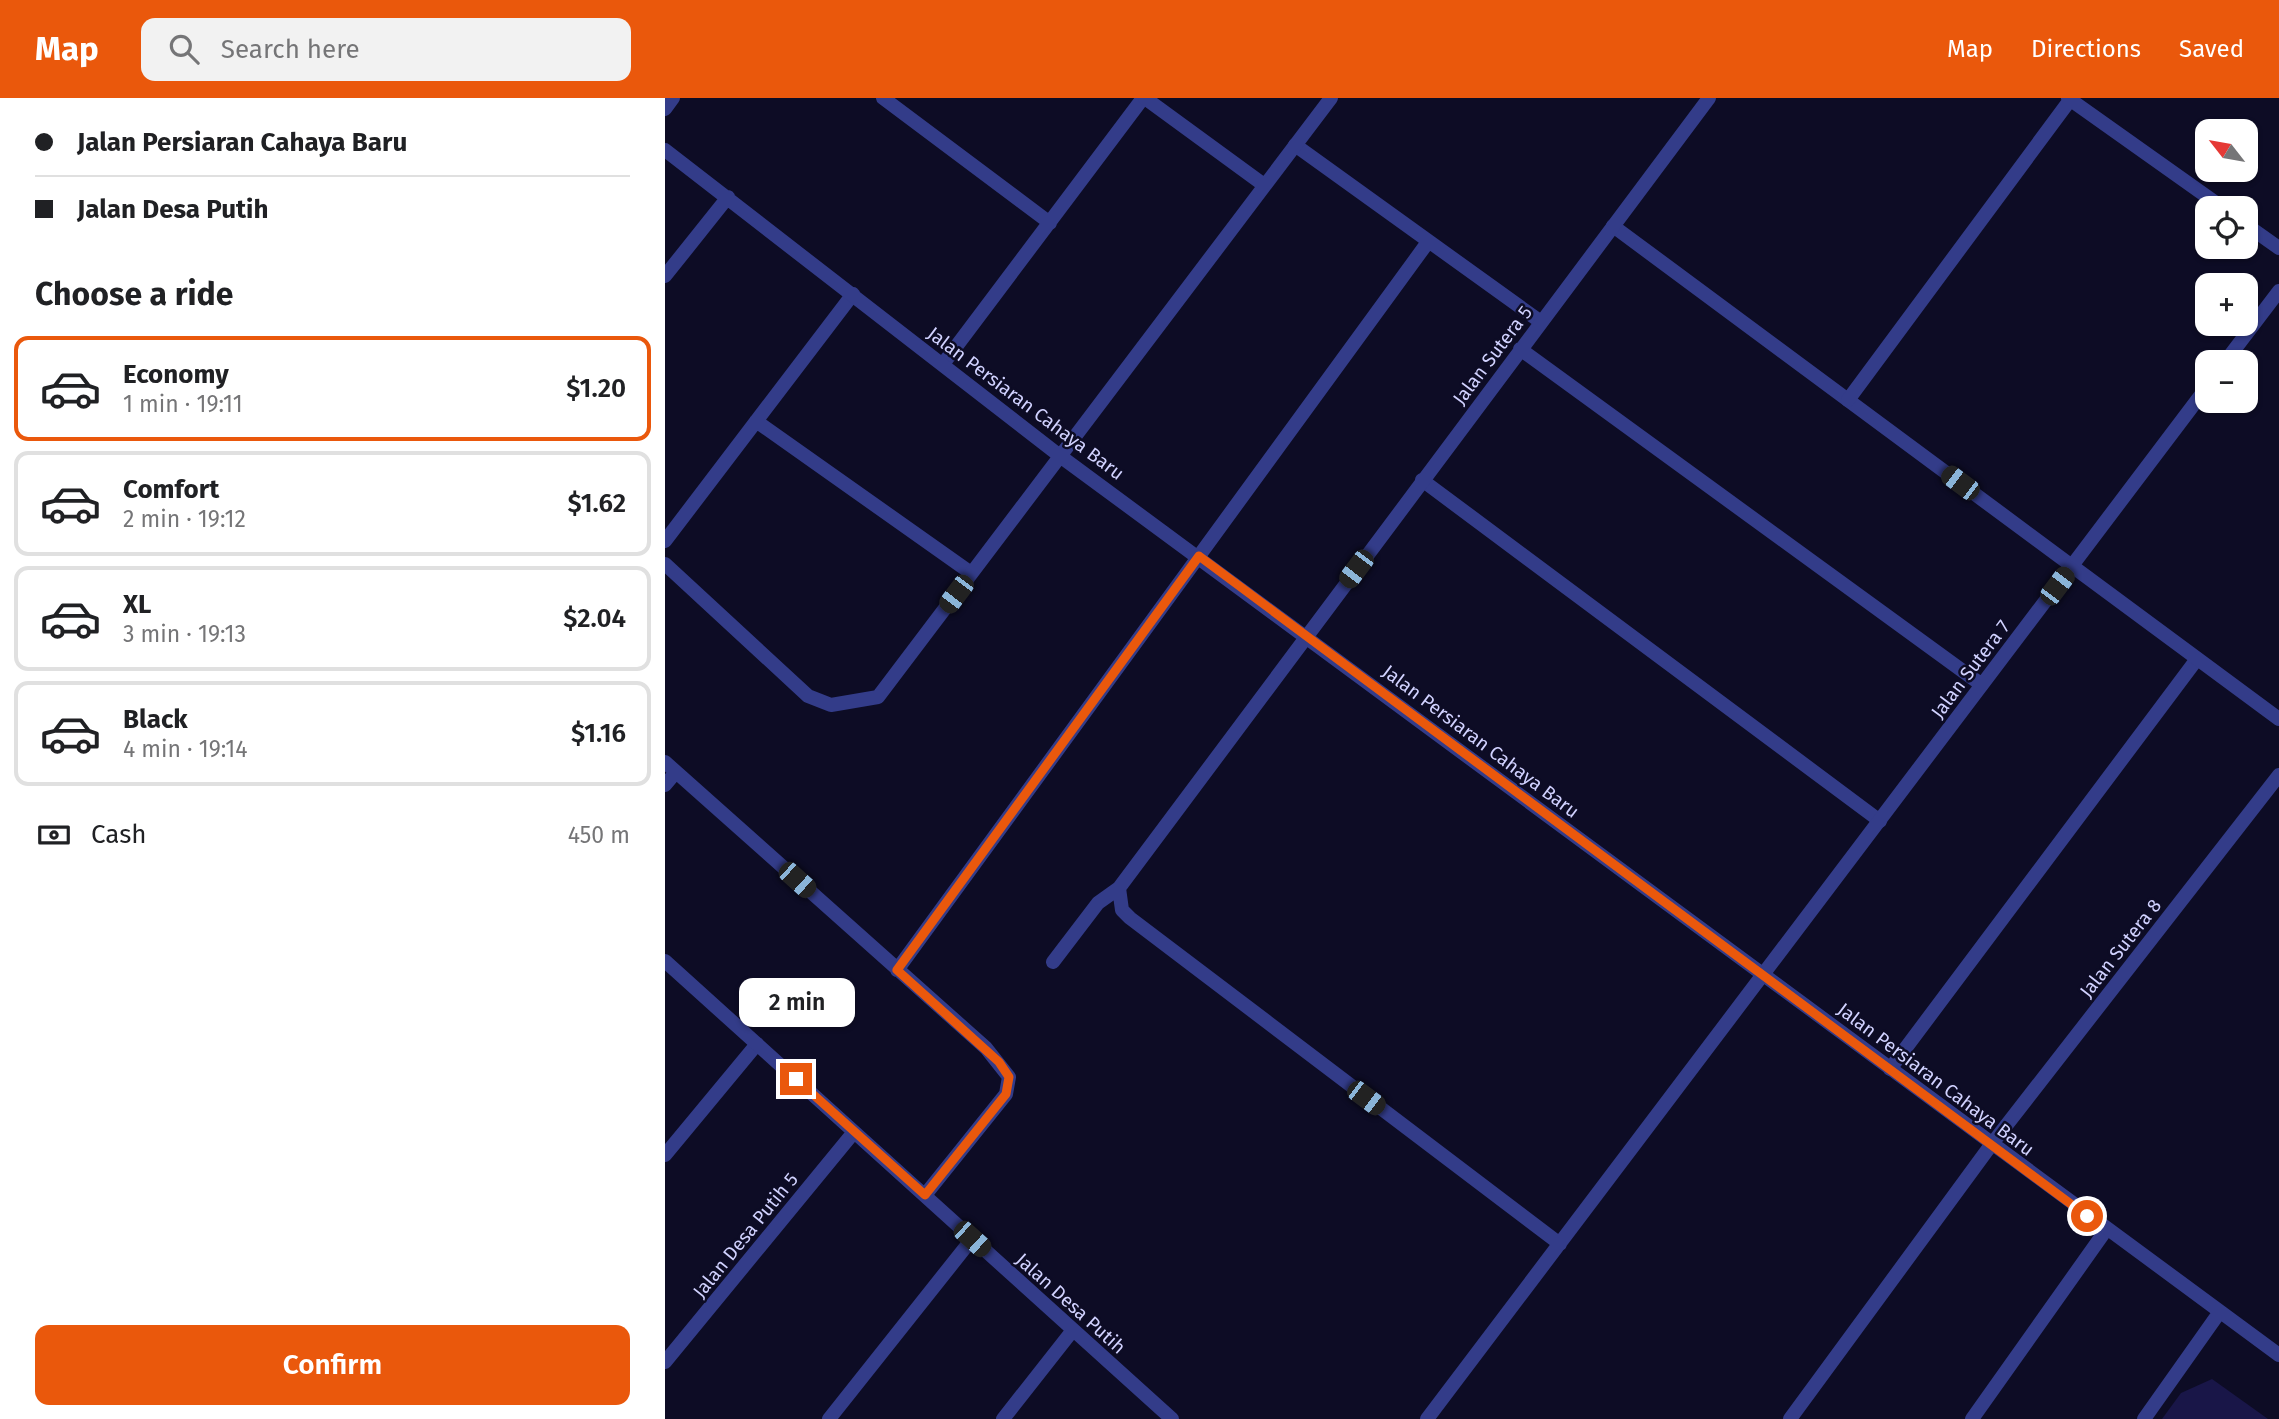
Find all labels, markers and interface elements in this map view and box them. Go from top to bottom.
search box [141,18,631,81]
text: Map [35,29,99,69]
icon: search [165,30,203,68]
text: Search here [221,34,360,65]
text: Map [1947,35,1993,63]
text: Directions [2031,35,2141,63]
text: Saved [2179,35,2244,63]
north arrow [2195,119,2257,182]
map controls [2195,119,2258,413]
text: Jalan Persiaran Cahaya Baru [77,127,407,158]
text: Jalan Desa Putih [77,194,268,225]
button: locate [2195,196,2258,259]
button: + [2195,273,2258,336]
text: Choose a ride [35,275,233,313]
street label: Jalan Sutera 5 [1448,301,1537,409]
street label: Jalan Persiaran Cahaya Baru [923,322,1129,485]
button: − [2195,350,2258,413]
icon: car [39,357,102,420]
text: Economy [123,359,229,390]
text: $1.20 [566,373,626,404]
text: 1 min · 19:11 [123,390,243,418]
car [1937,462,1984,504]
icon: car [39,472,102,535]
text: Comfort [123,474,219,505]
text: $1.62 [567,488,626,519]
text: 2 min · 19:12 [123,505,246,533]
car [1335,546,1378,592]
car [2036,563,2079,609]
car [935,571,978,617]
icon: car [39,587,102,650]
text: XL [123,589,151,620]
text: $2.04 [563,603,626,634]
street label: Jalan Sutera 7 [1926,616,2015,723]
text: 3 min · 19:13 [123,620,246,648]
street label: Jalan Persiaran Cahaya Baru [1378,660,1584,823]
icon: car [39,702,102,765]
text: Black [123,704,188,735]
text: $1.16 [571,718,626,749]
text: 4 min · 19:14 [123,735,248,763]
icon: cash [35,816,73,854]
text: Cash [91,819,147,850]
text: 450 m [568,821,630,849]
car [775,858,820,902]
street label: Jalan Sutera 8 [2075,894,2166,1002]
callout: 2 min [738,978,854,1026]
text: 2 min [769,988,825,1016]
street label: Jalan Persiaran Cahaya Baru [1833,998,2039,1161]
route end [780,1063,812,1095]
car [1343,1077,1390,1119]
street label: Jalan Desa Putih 5 [688,1168,803,1302]
route start [2071,1200,2103,1232]
car [950,1217,995,1261]
street label: Jalan Desa Putih [1011,1248,1130,1359]
button: Confirm [35,1325,630,1405]

